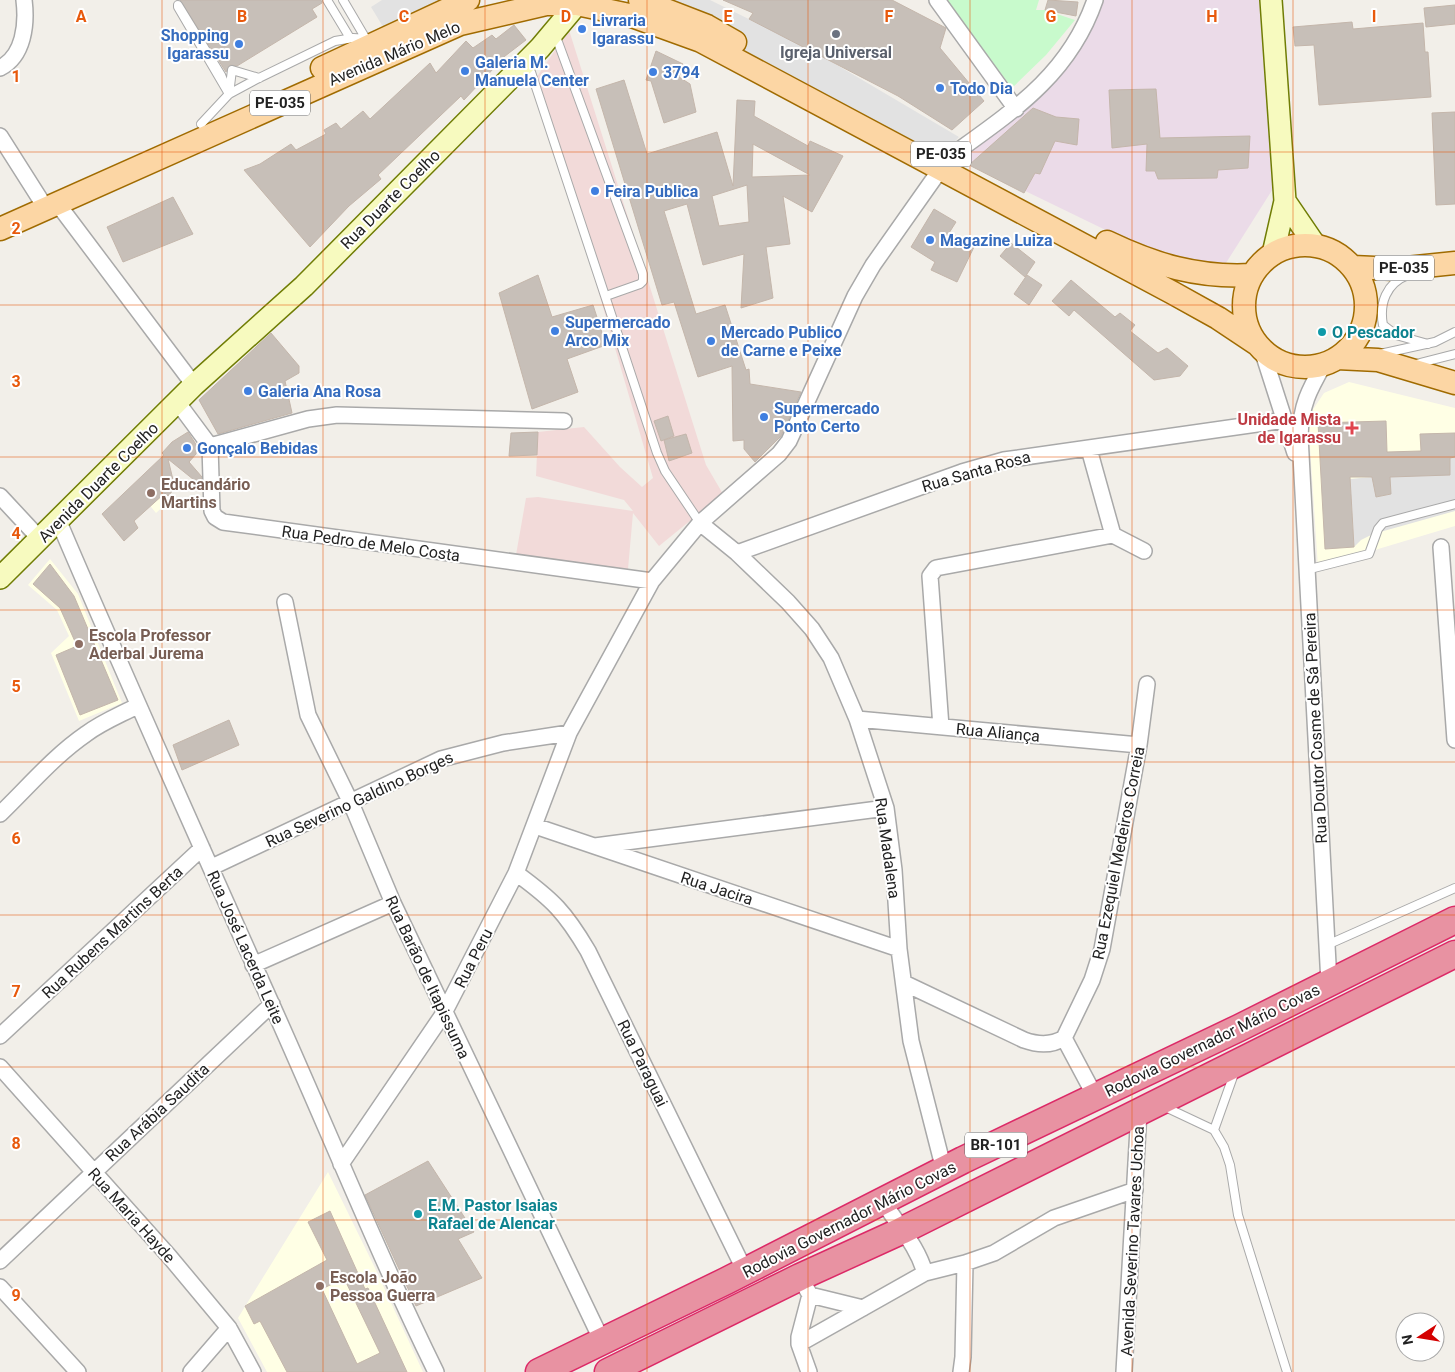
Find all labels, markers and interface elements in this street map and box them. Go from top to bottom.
text: A [76,7,87,26]
text: B [237,7,247,26]
text: C [399,7,409,26]
text: D [561,7,571,26]
text: E [724,7,733,26]
text: F [885,7,894,26]
text: G [1046,7,1057,26]
text: H [1206,7,1218,26]
text: I [1372,7,1376,26]
place label: Livraria Igarassu [592,11,654,48]
street label: Avenida Mário Melo [326,17,463,90]
marker: Livraria Igarassu [576,23,588,35]
place label: Shopping Igarassu [161,26,229,63]
marker: Igreja Universal [830,28,842,40]
marker: Shopping Igarassu [233,38,245,50]
place label: Igreja Universal [780,43,892,62]
place label: Galeria M. Manuela Center [475,53,589,90]
place label: 3794 [663,63,700,82]
marker: Galeria M. Manuela Center [459,65,471,77]
marker: 3794 [647,66,659,78]
text: 1 [11,67,21,86]
place label: Todo Dia [950,79,1013,98]
marker: Todo Dia [934,82,946,94]
road number: PE-035 [250,90,310,116]
road number: PE-035 [911,142,971,166]
street label: Rua Duarte Coelho [337,146,444,253]
place label: Feira Publica [605,182,699,201]
marker: Feira Publica [589,185,601,197]
text: 2 [11,219,21,238]
place label: Magazine Luiza [940,231,1053,250]
marker: Magazine Luiza [924,234,936,246]
road number: PE-035 [1374,256,1434,280]
place label: Supermercado Arco Mix [565,313,670,350]
place label: Mercado Publico de Carne e Peixe [721,323,842,360]
place label: O Pescador [1332,323,1415,342]
marker: Supermercado Arco Mix [549,325,561,337]
marker: O Pescador [1316,326,1328,338]
marker: Mercado Publico de Carne e Peixe [705,335,717,347]
text: 3 [11,372,21,391]
place label: Galeria Ana Rosa [258,382,381,401]
marker: Galeria Ana Rosa [242,385,254,397]
place label: Supermercado Ponto Certo [774,399,879,436]
place label: Unidade Mista de Igarassu [1238,410,1341,447]
marker: Supermercado Ponto Certo [758,411,770,423]
street label: Avenida Duarte Coelho [34,418,162,546]
marker: Unidade Mista de Igarassu [1345,421,1359,435]
place label: Gonçalo Bebidas [197,439,318,458]
marker: Gonçalo Bebidas [181,442,193,454]
street label: Rua Santa Rosa [920,447,1033,496]
place label: Educandário Martins [161,475,250,512]
marker: Educandário Martins [145,487,157,499]
street label: Rua Pedro de Melo Costa [281,522,461,565]
text: 4 [11,524,21,543]
street label: Rua Doutor Cosme de Sá Pereira [1300,612,1331,844]
place label: Escola Professor Aderbal Jurema [89,626,211,663]
marker: Escola Professor Aderbal Jurema [73,638,85,650]
text: 5 [11,677,21,696]
street label: Rua Aliança [955,719,1041,746]
street label: Rua Ezequiel Medeiros Correia [1088,745,1148,961]
street label: Rua Severino Galdino Borges [262,748,456,851]
street label: Rua Madalena [871,796,904,900]
text: 6 [11,829,21,848]
street label: Rua Rubens Martins Berta [38,862,187,1003]
street label: Rua José Lacerda Leite [203,868,288,1027]
street label: Rua Jacira [678,868,755,909]
street label: Rua Barão de Itapissuma [381,893,474,1062]
street label: Rua Peru [450,925,496,991]
street label: Rodovia Governador Mário Covas [1102,980,1323,1101]
text: 7 [11,982,21,1001]
street label: Rua Paraguai [613,1017,672,1110]
street label: Rua Arábia Saudita [101,1059,213,1165]
street label: Avenida Severino Tavares Uchoa [1117,1125,1148,1357]
road number: BR-101 [965,1132,1027,1158]
text: 8 [11,1134,21,1153]
street label: Rodovia Governador Mário Covas [739,1157,959,1282]
street label: Rua Maria Hayde [84,1164,179,1267]
place label: E.M. Pastor Isaias Rafael de Alencar [428,1196,558,1233]
marker: E.M. Pastor Isaias Rafael de Alencar [412,1208,424,1220]
place label: Escola João Pessoa Guerra [330,1268,436,1305]
marker: Escola João Pessoa Guerra [314,1280,326,1292]
text: 9 [11,1286,21,1305]
north arrow [1395,1312,1445,1362]
text: N [1398,1333,1416,1346]

